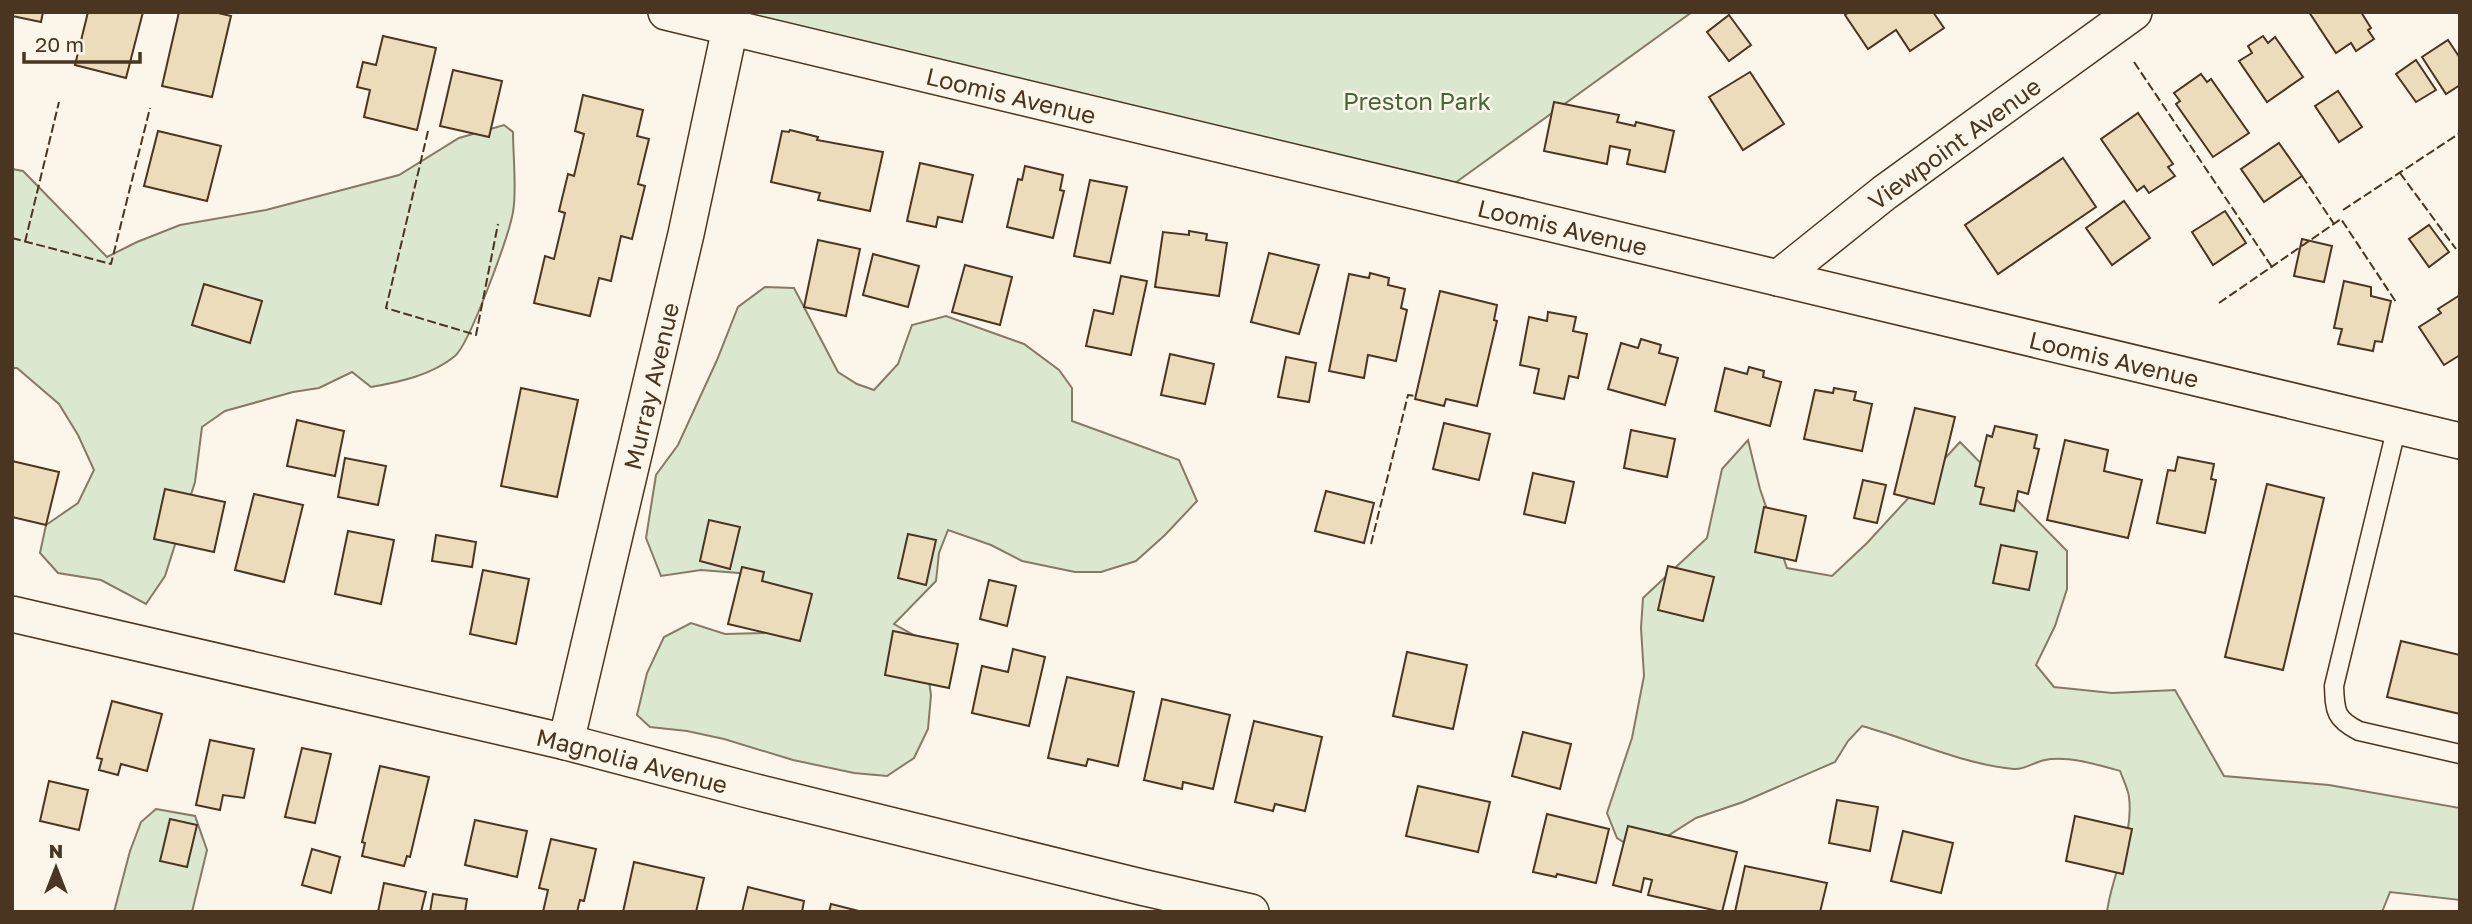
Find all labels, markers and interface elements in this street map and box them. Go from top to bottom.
scale bar [24,21,140,65]
text: 20 m [35,31,84,57]
street label: Loomis Avenue [924,60,1099,129]
street label: Viewpoint Avenue [1862,70,2046,215]
park label: Preston Park [1343,86,1491,115]
street label: Loomis Avenue [1475,192,1650,261]
street label: Murray Avenue [616,299,684,472]
street label: Loomis Avenue [2026,324,2202,393]
street label: Magnolia Avenue [534,721,731,798]
north arrow [21,833,91,903]
text: N [49,839,63,862]

